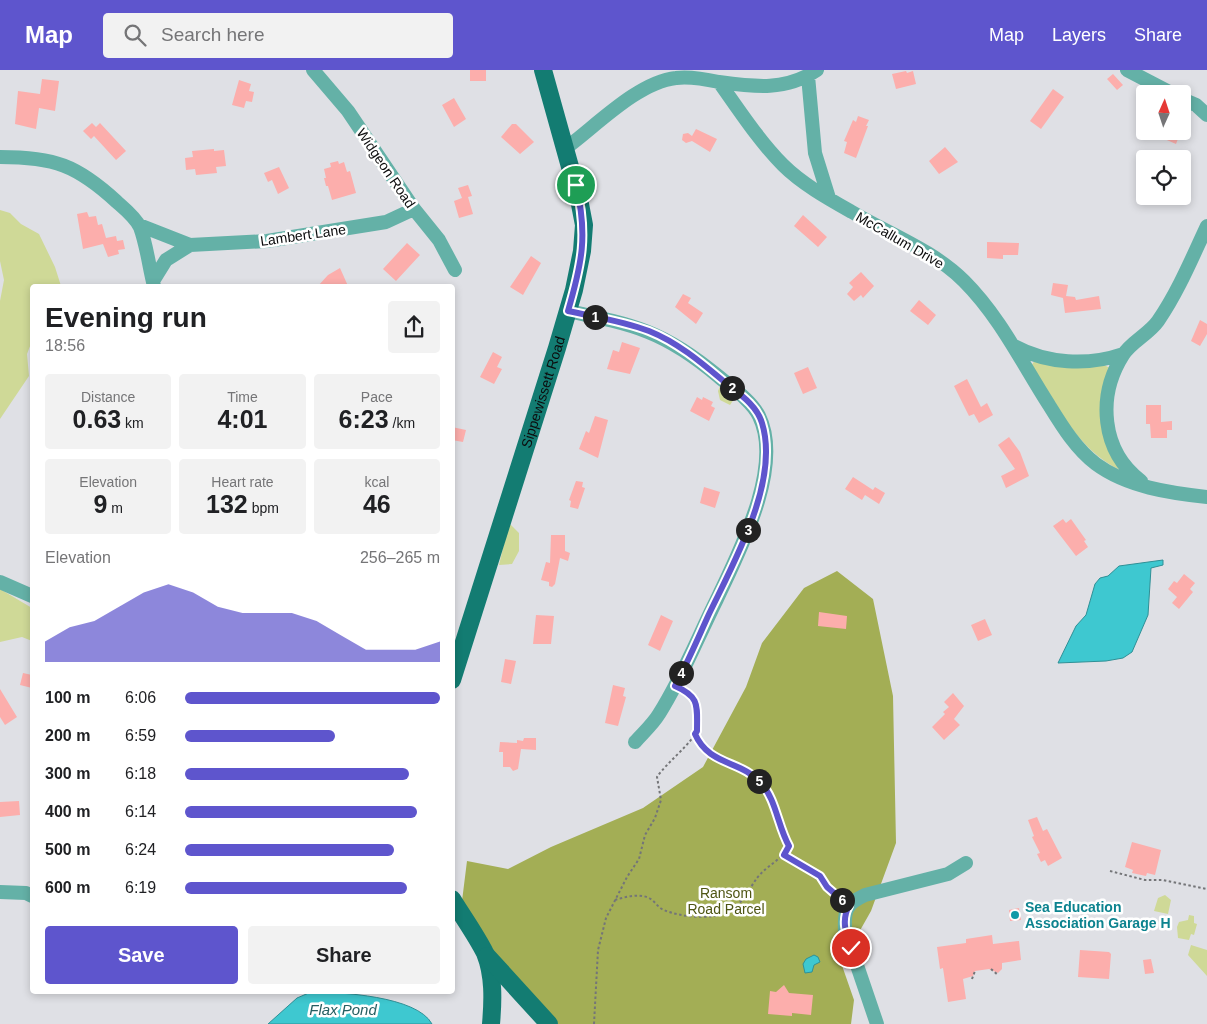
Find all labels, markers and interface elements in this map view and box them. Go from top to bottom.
search box [103,13,453,58]
text: Map [25,21,73,48]
icon: search [121,21,149,49]
text: Search here [161,24,265,45]
text: Map [989,25,1024,45]
text: Layers [1052,25,1106,45]
text: Share [1134,25,1182,45]
north arrow [1136,85,1191,140]
map controls [1136,85,1191,205]
street label: Widgeon Road [353,125,419,211]
button: locate [1136,150,1191,205]
pin [555,164,597,206]
icon: arrive [562,171,590,199]
street label: McCallum Drive [853,208,947,272]
street label: Lambert Lane [259,221,347,249]
button: share [388,301,440,353]
text: Evening run [45,302,207,333]
pin: 1 [582,304,608,330]
text: 1 [592,309,599,325]
street label: Sippewissett Road [518,334,568,450]
text: 18:56 [45,337,85,354]
pin: 2 [720,376,744,400]
text: 2 [729,380,736,396]
text: Distance [81,389,135,405]
text: Time [227,389,258,405]
text: Pace [361,389,393,405]
text: 0.63 [73,405,121,433]
text: 4:01 [217,405,268,433]
text: 6:23 [339,405,389,433]
text: km [121,415,144,431]
text: /km [389,415,415,431]
text: Elevation [79,474,137,490]
text: Heart rate [211,474,274,490]
text: kcal [364,474,389,490]
text: 9 [93,490,107,518]
text: 132 [206,490,248,518]
text: 46 [363,490,391,518]
text: m [107,500,123,516]
text: bpm [248,500,279,516]
pin: 3 [736,518,760,542]
text: 3 [745,522,752,538]
text: Elevation [45,549,111,566]
text: 256–265 m [360,549,440,566]
pin: 4 [668,660,694,686]
text: 4 [678,665,685,681]
text: 100 m [45,689,90,706]
text: 6:06 [125,689,156,706]
text: 200 m [45,727,90,744]
text: 6:59 [125,727,156,744]
text: 300 m [45,765,90,782]
text: 6:18 [125,765,156,782]
pin: 5 [746,768,772,794]
text: 5 [756,773,763,789]
text: 400 m [45,803,90,820]
text: 6:14 [125,803,156,820]
text: 500 m [45,841,90,858]
text: 6:24 [125,841,156,858]
text: 600 m [45,879,90,896]
text: 6:19 [125,879,156,896]
park label: Ransom Road Parcel [687,885,765,917]
pin: 6 [830,888,854,912]
text: 6 [839,892,846,908]
place label: Sea Education Association Garage H [1025,899,1171,931]
marker: Sea Education Association Garage H [1009,909,1021,921]
button: Save [45,926,238,984]
button: Share [248,926,440,984]
pin [830,927,872,969]
icon: check [837,934,865,962]
water label: Flax Pond [309,1001,377,1018]

